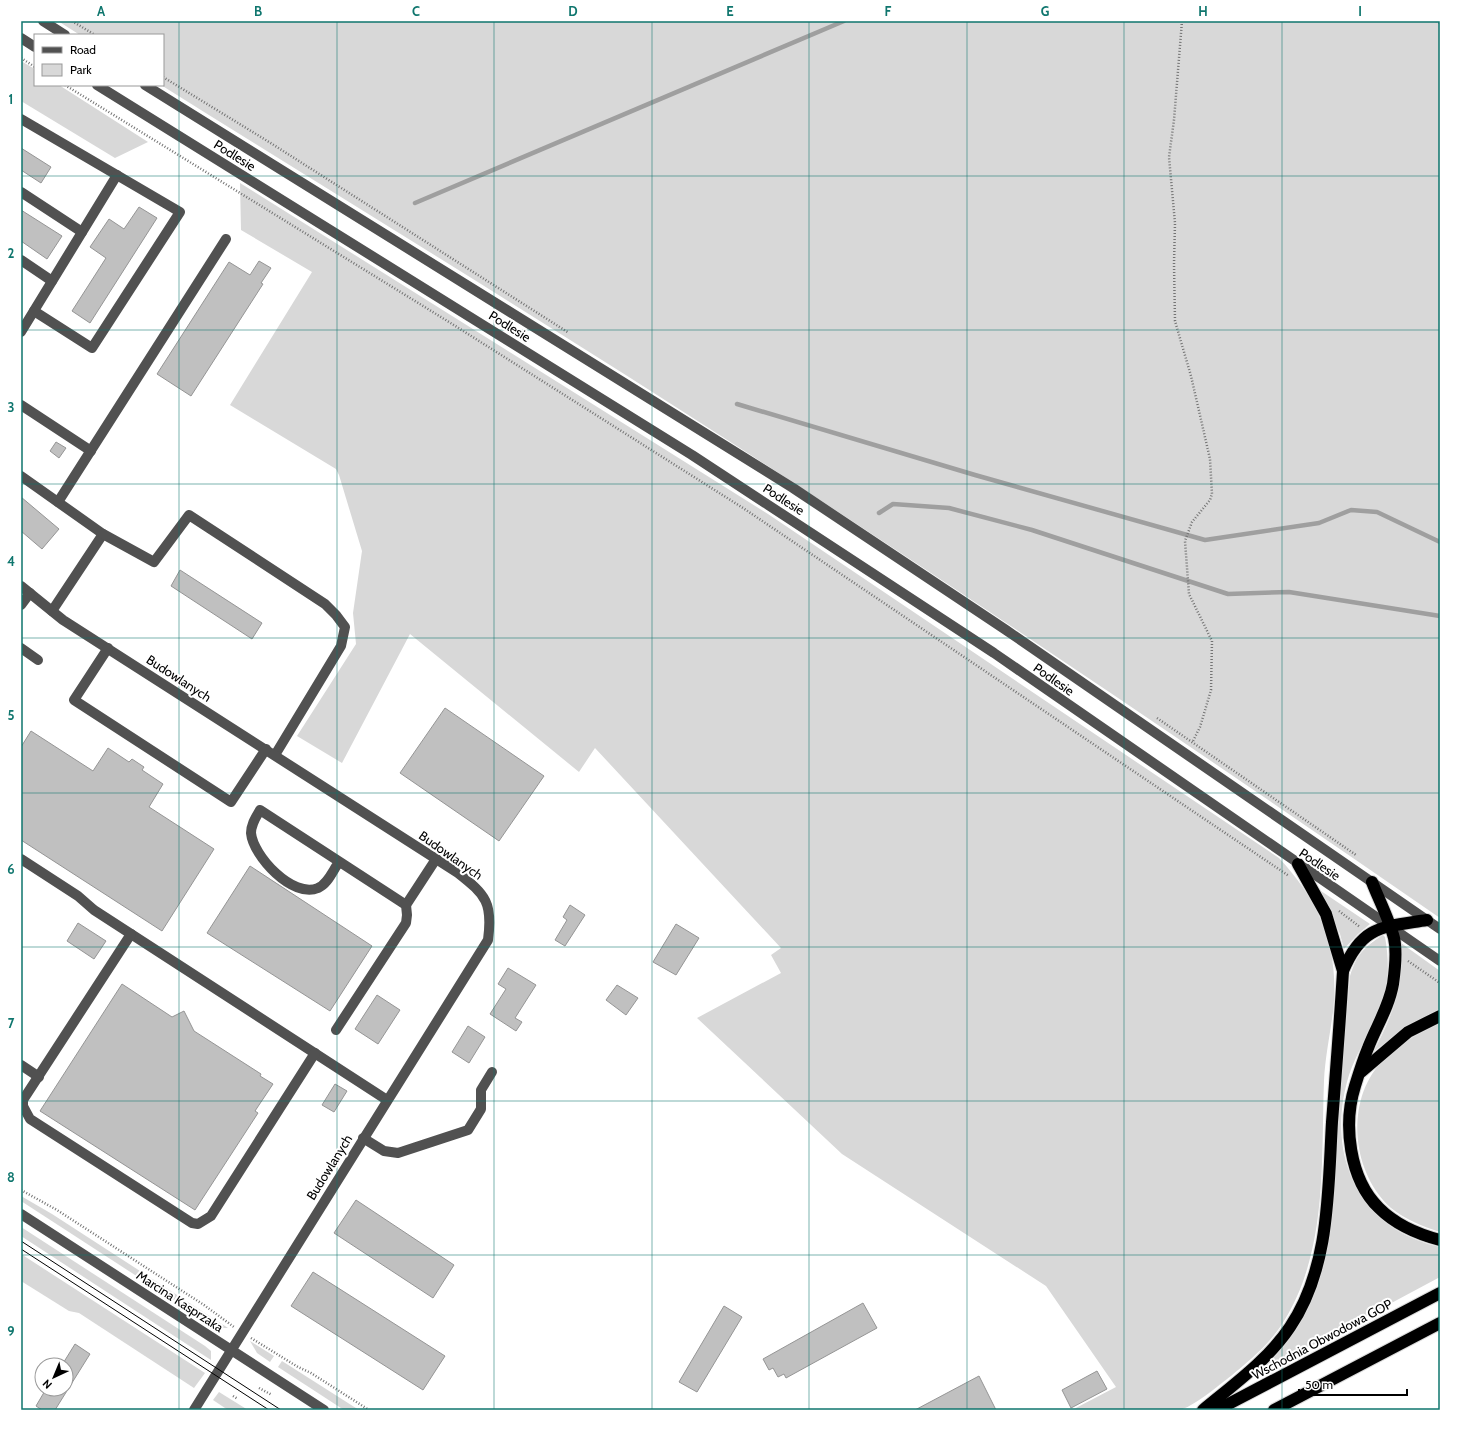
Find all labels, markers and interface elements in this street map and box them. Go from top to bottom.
text: A [97,3,106,19]
text: B [254,3,262,19]
text: C [412,3,420,19]
text: D [568,3,578,19]
text: E [726,3,734,19]
text: F [885,3,892,19]
text: G [1041,3,1050,19]
text: H [1198,3,1208,19]
text: I [1358,3,1362,19]
legend [34,34,164,86]
text: Road [70,42,96,57]
text: Park [70,62,92,77]
text: 1 [9,91,13,107]
street label: Podlesie [211,136,259,174]
text: 2 [8,245,15,261]
street label: Podlesie [486,307,534,345]
text: 3 [7,399,15,415]
street label: Podlesie [760,480,808,518]
text: 4 [7,553,15,569]
street label: Budowlanych [144,651,214,705]
street label: Podlesie [1031,659,1078,699]
text: 5 [8,707,15,723]
street label: Budowlanych [416,827,486,883]
street label: Podlesie [1296,844,1344,884]
text: 6 [7,861,15,877]
text: 7 [8,1015,15,1031]
street label: Budowlanych [303,1131,355,1203]
text: 8 [7,1169,15,1185]
street label: Marcina Kasprzaka [134,1267,227,1335]
street label: Wschodnia Obwodowa GOP [1249,1295,1395,1383]
text: 9 [7,1323,15,1339]
north arrow [34,1357,74,1397]
scale bar [1299,1371,1407,1397]
text: N [39,1376,55,1392]
text: 50 m [1305,1377,1333,1392]

